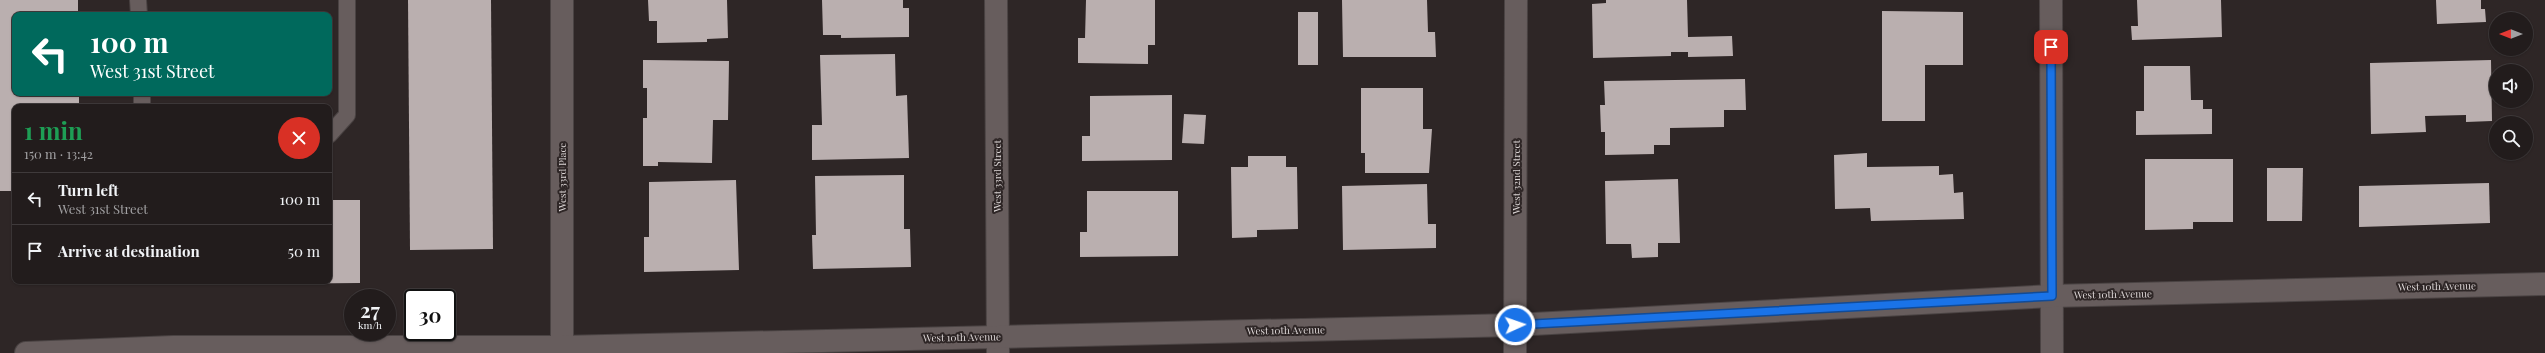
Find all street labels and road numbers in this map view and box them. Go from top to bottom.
street label: West 33rd Street [990,139,1004,213]
street label: West 32nd Street [1509,139,1523,215]
street label: West 33rd Place [555,143,569,212]
street label: West 10th Avenue [2397,278,2476,294]
street label: West 10th Avenue [2073,286,2152,302]
street label: West 10th Avenue [1246,322,1325,338]
street label: West 10th Avenue [922,329,1001,345]

